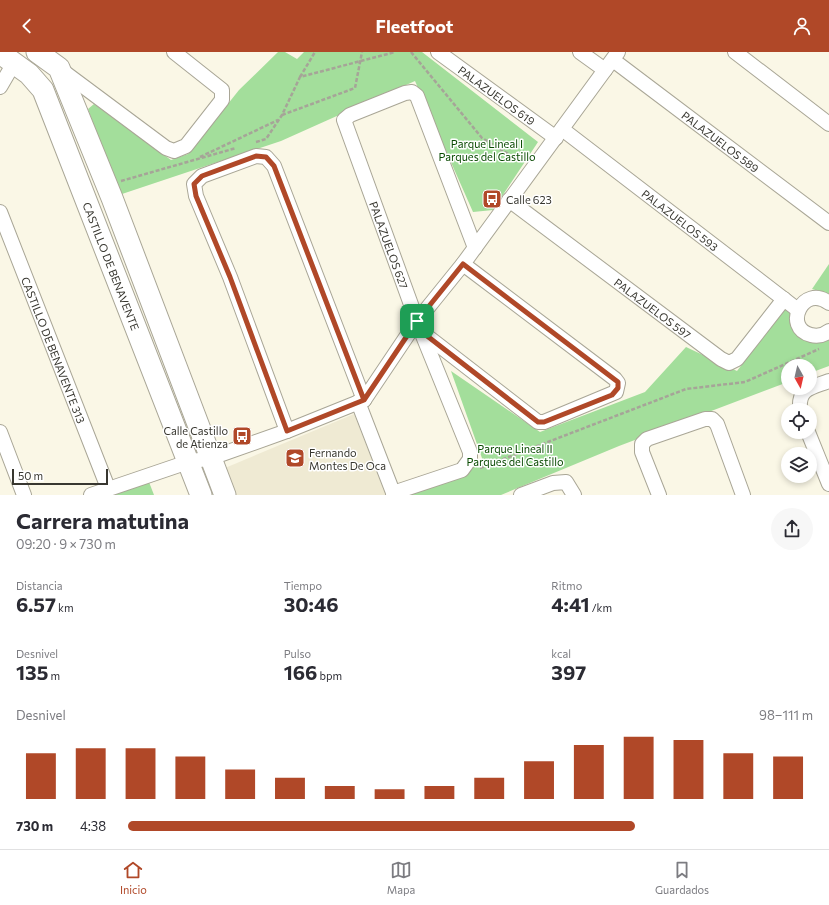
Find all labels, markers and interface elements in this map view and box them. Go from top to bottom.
icon: back [16,15,38,37]
text: Fleetfoot [376,15,453,37]
icon: person [791,15,813,37]
street label: PALAZUELOS 619 [456,63,538,127]
street label: PALAZUELOS 589 [680,108,762,175]
park label: Parque Lineal I Parques del Castillo [438,137,536,163]
street label: PALAZUELOS 593 [639,186,721,253]
bus stop icon: Calle 623 [481,188,503,210]
place label: Calle 623 [506,193,552,206]
street label: CASTILLO DE BENAVENTE [81,200,143,332]
street label: PALAZUELOS 627 [367,200,411,291]
street label: CASTILLO DE BENAVENTE 313 [19,275,88,425]
street label: PALAZUELOS 597 [612,275,694,341]
pin [400,304,434,338]
icon: arrive [406,310,428,332]
north arrow [781,359,817,395]
map controls [781,359,817,483]
button: locate [781,403,817,439]
place label: Calle Castillo de Atienza [163,424,228,450]
bus stop icon: Calle Castillo de Atienza [231,425,253,447]
park label: Parque Lineal II Parques del Castillo [466,442,564,468]
place label: Fernando Montes De Oca [309,446,386,472]
school or university icon: Fernando Montes De Oca [284,447,306,469]
button: layers [781,447,817,483]
scale bar [12,467,108,486]
text: 50 m [18,469,43,482]
text: Carrera matutina [16,507,189,534]
button: share [771,508,813,550]
text: 09:20 · 9 × 730 m [16,536,116,552]
text: Distancia [16,579,63,592]
text: Tiempo [284,579,322,592]
text: Ritmo [551,579,582,592]
text: 6.57 [16,592,56,616]
text: 30:46 [284,592,339,616]
text: 4:41 [551,592,590,616]
text: km [56,601,74,614]
text: /km [590,601,612,614]
text: Desnivel [16,647,58,660]
text: Pulso [284,647,311,660]
text: kcal [551,647,571,660]
text: 135 [16,660,48,684]
text: 166 [284,660,317,684]
text: 397 [551,660,586,684]
text: m [48,669,60,682]
text: bpm [317,669,342,682]
text: Desnivel [16,707,66,723]
text: 98–111 m [759,707,813,723]
text: 730 m [16,818,53,834]
text: 4:38 [80,818,106,834]
tab: Inicio [120,859,147,896]
tab: Mapa [387,859,415,896]
tab: Guardados [655,859,709,896]

